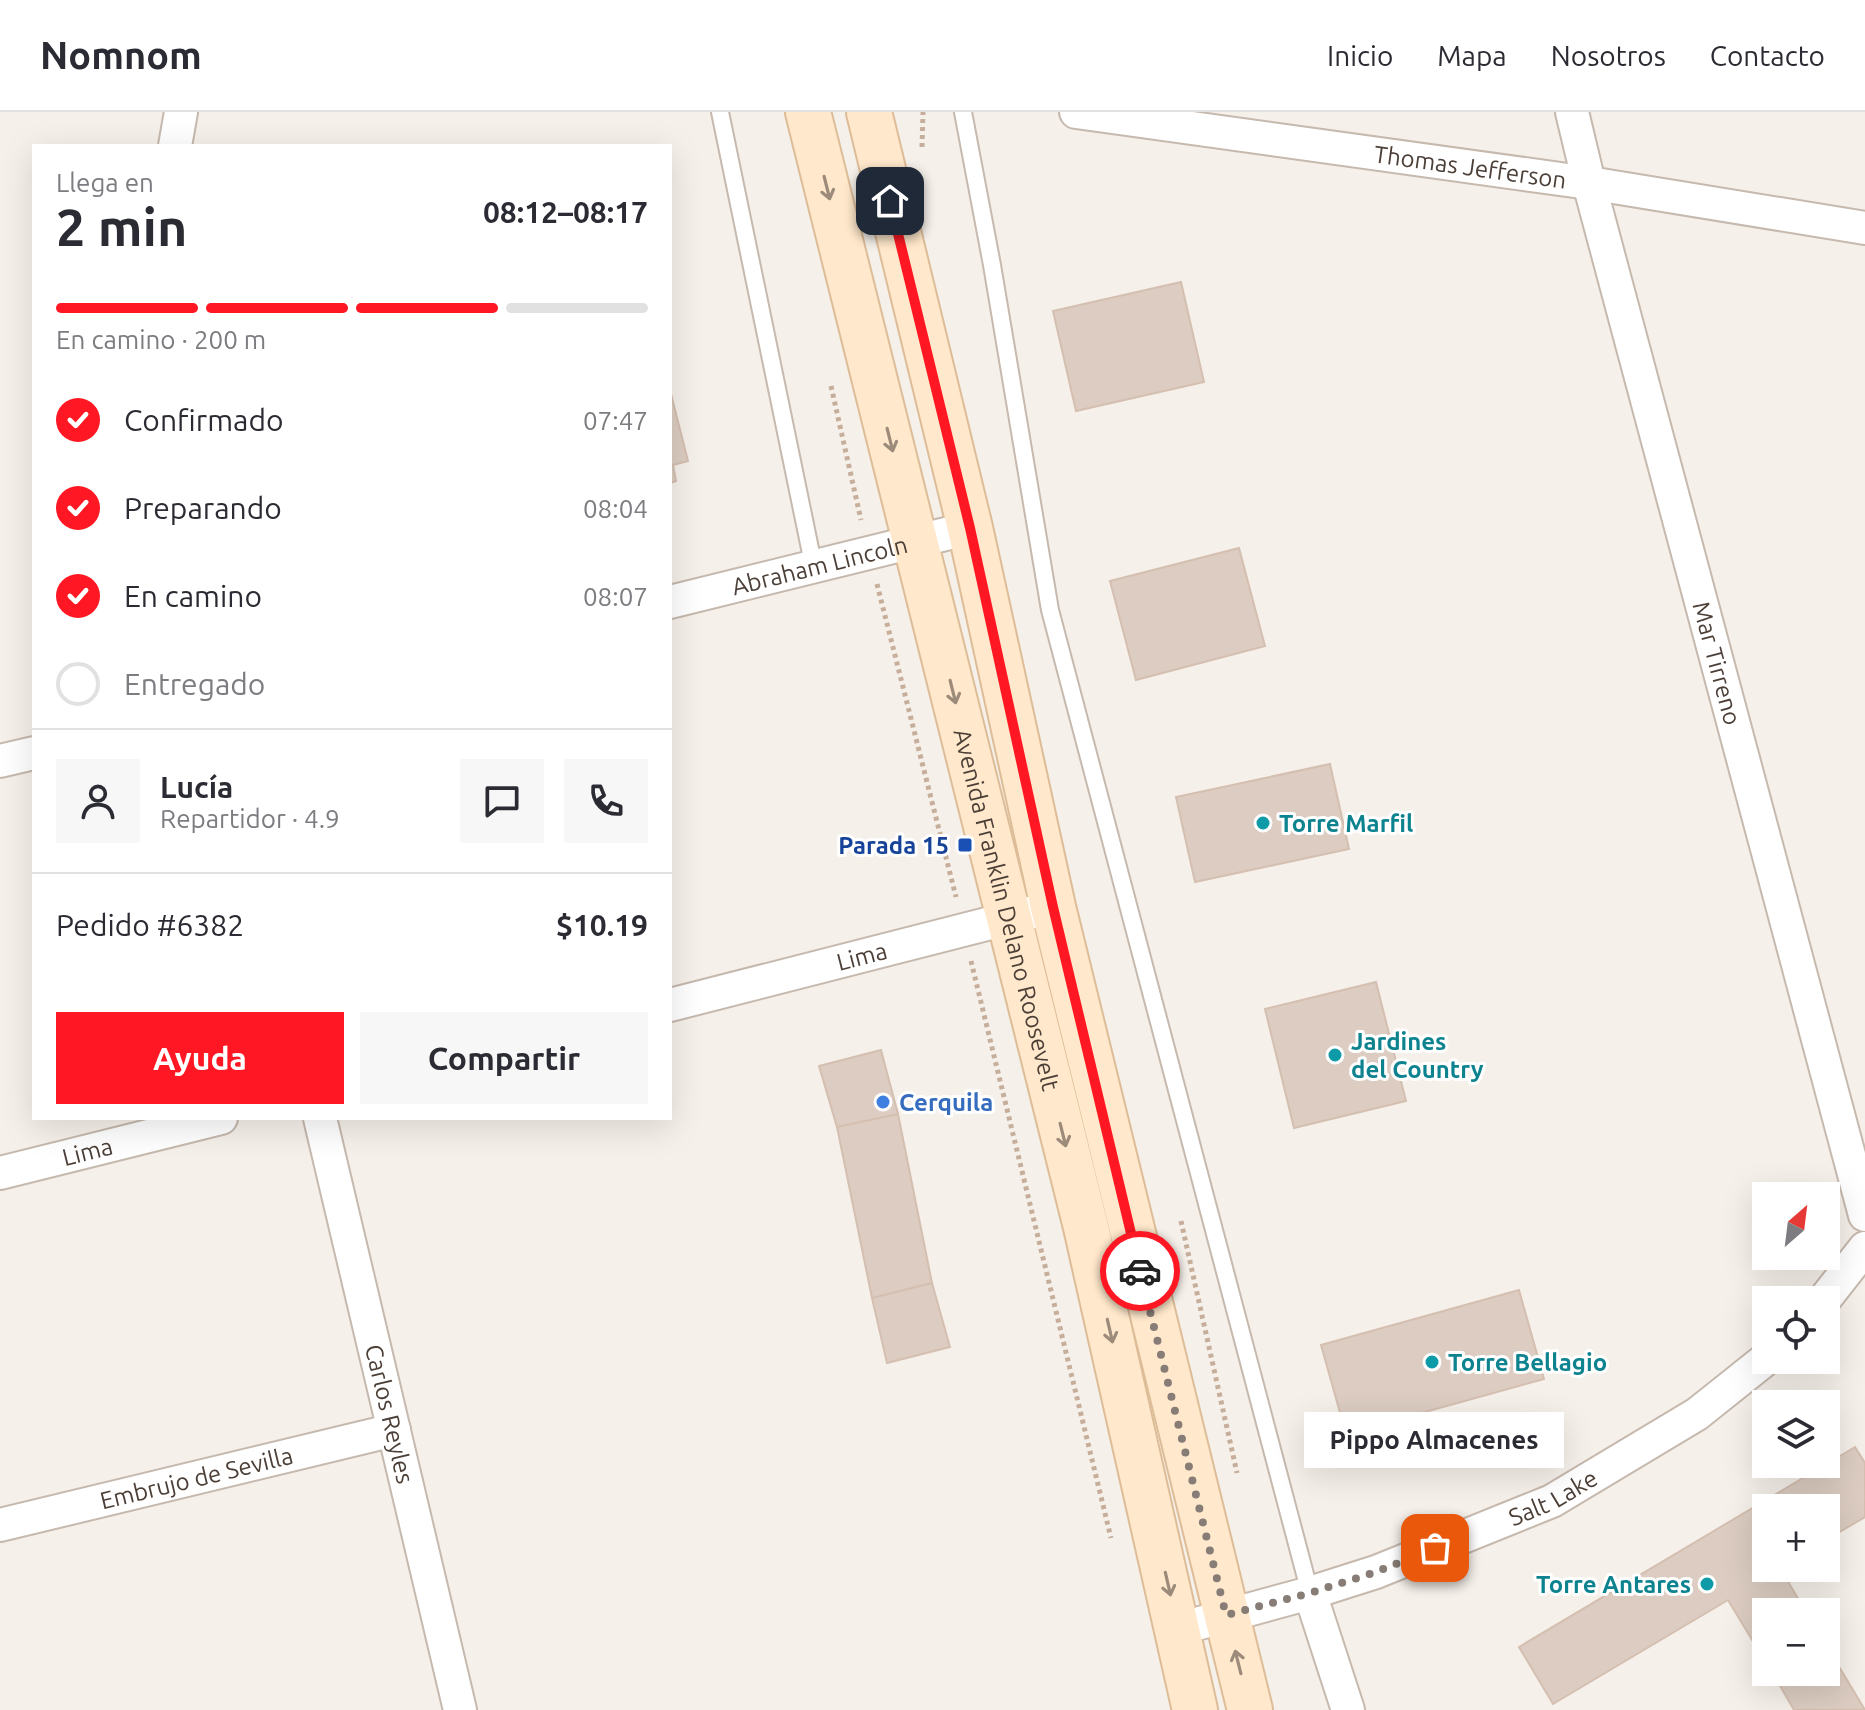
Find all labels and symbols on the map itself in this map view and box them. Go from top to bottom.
street label: Thomas Jefferson [1372,140,1568,193]
pin [856,167,924,235]
one-way arrow [820,174,835,200]
one-way arrow [883,426,898,452]
street label: Abraham Lincoln [729,530,910,600]
street label: Mar Tirreno [1688,598,1747,728]
one-way arrow [946,679,961,705]
street label: Avenida Franklin Delano Roosevelt [949,726,1065,1094]
place label: Torre Marfil [1279,810,1413,837]
marker: Torre Marfil [1254,814,1272,832]
place label: Parada 15 [838,832,949,859]
marker: Parada 15 [956,836,974,854]
street label: Lima [834,937,890,975]
place label: Jardines del Country [1351,1028,1484,1083]
marker: Jardines del Country [1326,1046,1344,1064]
place label: Cerquila [899,1089,993,1116]
marker: Cerquila [874,1093,892,1111]
one-way arrow [1056,1121,1071,1147]
street label: Lima [59,1132,115,1171]
north arrow [1752,1182,1840,1270]
courier [1100,1231,1180,1311]
one-way arrow [1103,1317,1118,1343]
street label: Carlos Reyles [360,1342,419,1486]
place label: Torre Bellagio [1448,1349,1607,1376]
marker: Torre Bellagio [1423,1353,1441,1371]
callout: Pippo Almacenes [1305,1412,1565,1468]
street label: Embrujo de Sevilla [97,1441,296,1514]
street label: Salt Lake [1505,1464,1602,1531]
pin [1401,1514,1469,1582]
one-way arrow [1161,1571,1176,1596]
place label: Torre Antares [1536,1571,1691,1598]
marker: Torre Antares [1698,1575,1716,1593]
one-way arrow [1229,1650,1244,1676]

